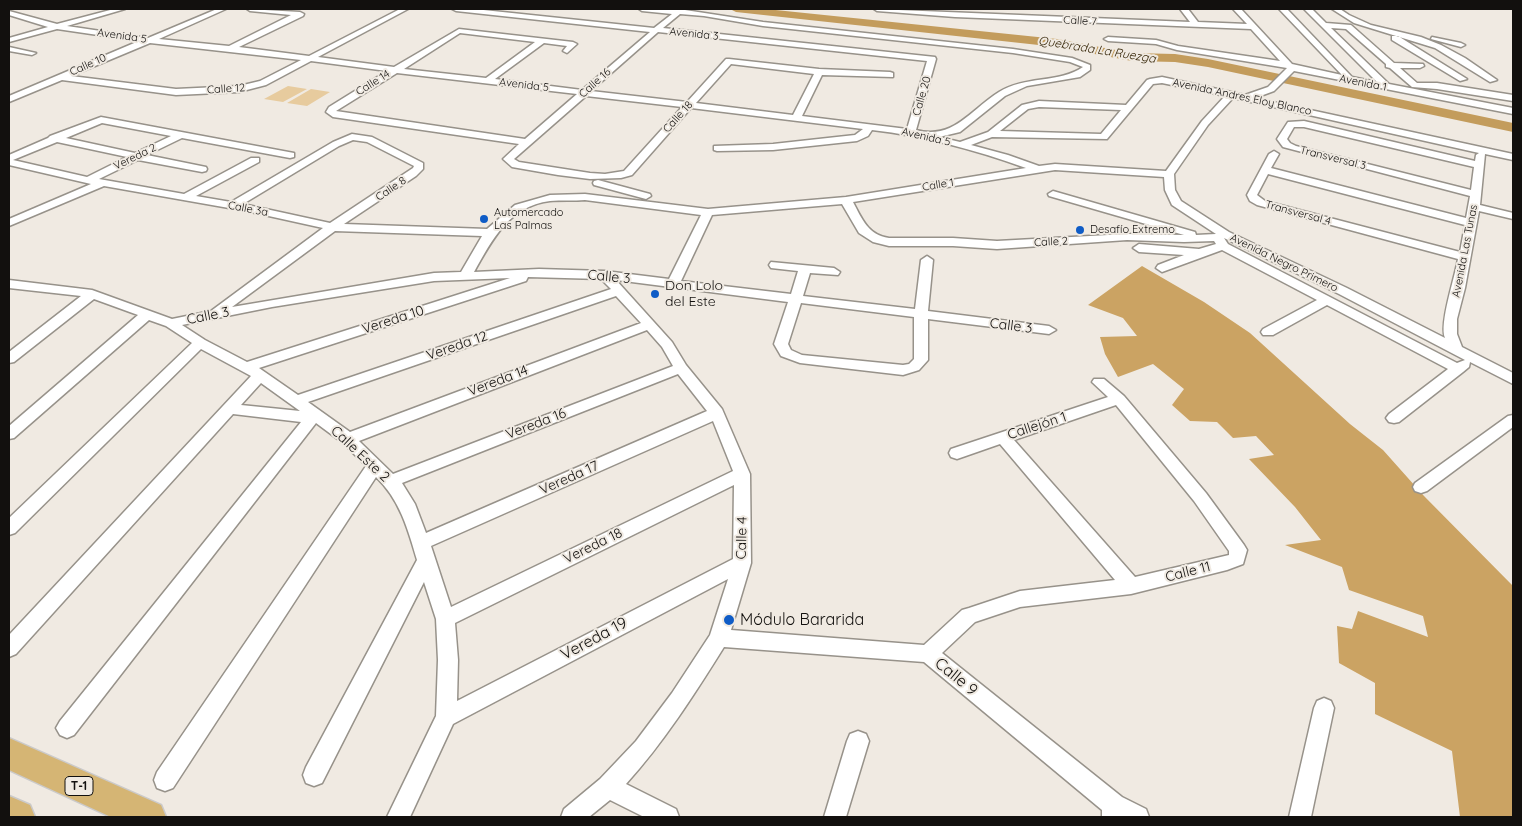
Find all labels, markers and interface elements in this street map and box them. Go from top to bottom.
street label: Calle 7 [1063,14,1097,28]
street label: Avenida 3 [669,25,719,43]
street label: Avenida 5 [96,26,148,46]
water label: Quebrada La Ruezga [1037,34,1157,66]
street label: Calle 10 [68,51,108,79]
street label: Calle 16 [576,65,614,101]
street label: Calle 14 [354,67,392,99]
street label: Avenida 1 [1338,72,1388,94]
street label: Avenida 5 [498,75,550,95]
street label: Calle 20 [910,75,934,117]
street label: Avenida Andres Eloy Blanco [1171,76,1313,118]
street label: Calle 12 [206,81,246,97]
street label: Calle 18 [660,98,696,136]
street label: Avenida 5 [900,125,952,149]
street label: Vereda 2 [111,141,159,173]
street label: Transversal 3 [1299,143,1367,173]
street label: Calle 8 [373,174,409,204]
street label: Calle 1 [921,176,955,194]
street label: Transversal 4 [1264,198,1332,228]
street label: Calle 3a [227,199,269,219]
street label: Avenida Las Tunas [1450,203,1480,299]
place label: Automercado Las Palmas [494,206,563,232]
marker: Automercado Las Palmas [478,213,490,225]
place label: Desafío Extremo [1090,223,1175,237]
marker: Desafío Extremo [1074,224,1086,236]
street label: Avenida Negro Primero [1228,231,1340,295]
street label: Calle 2 [1034,235,1068,249]
street label: Calle 3 [587,267,631,287]
place label: Don Lolo del Este [665,278,723,310]
marker: Don Lolo del Este [649,288,661,300]
street label: Vereda 10 [360,302,426,338]
street label: Calle 3 [185,304,231,328]
street label: Calle 3 [989,315,1033,337]
street label: Vereda 12 [424,328,490,364]
street label: Vereda 14 [466,362,530,400]
street label: Vereda 16 [503,405,569,443]
street label: Callejón 1 [1005,409,1069,443]
street label: Calle Este 2 [327,423,393,485]
street label: Vereda 17 [537,458,601,498]
street label: Calle 4 [733,516,751,560]
street label: Vereda 18 [561,525,625,567]
street label: Calle 11 [1164,558,1212,586]
place label: Módulo Bararida [740,610,864,630]
street label: Vereda 19 [557,613,631,665]
marker: Módulo Bararida [722,613,736,627]
street label: Calle 9 [931,654,981,700]
road number: T-1 [65,776,93,796]

